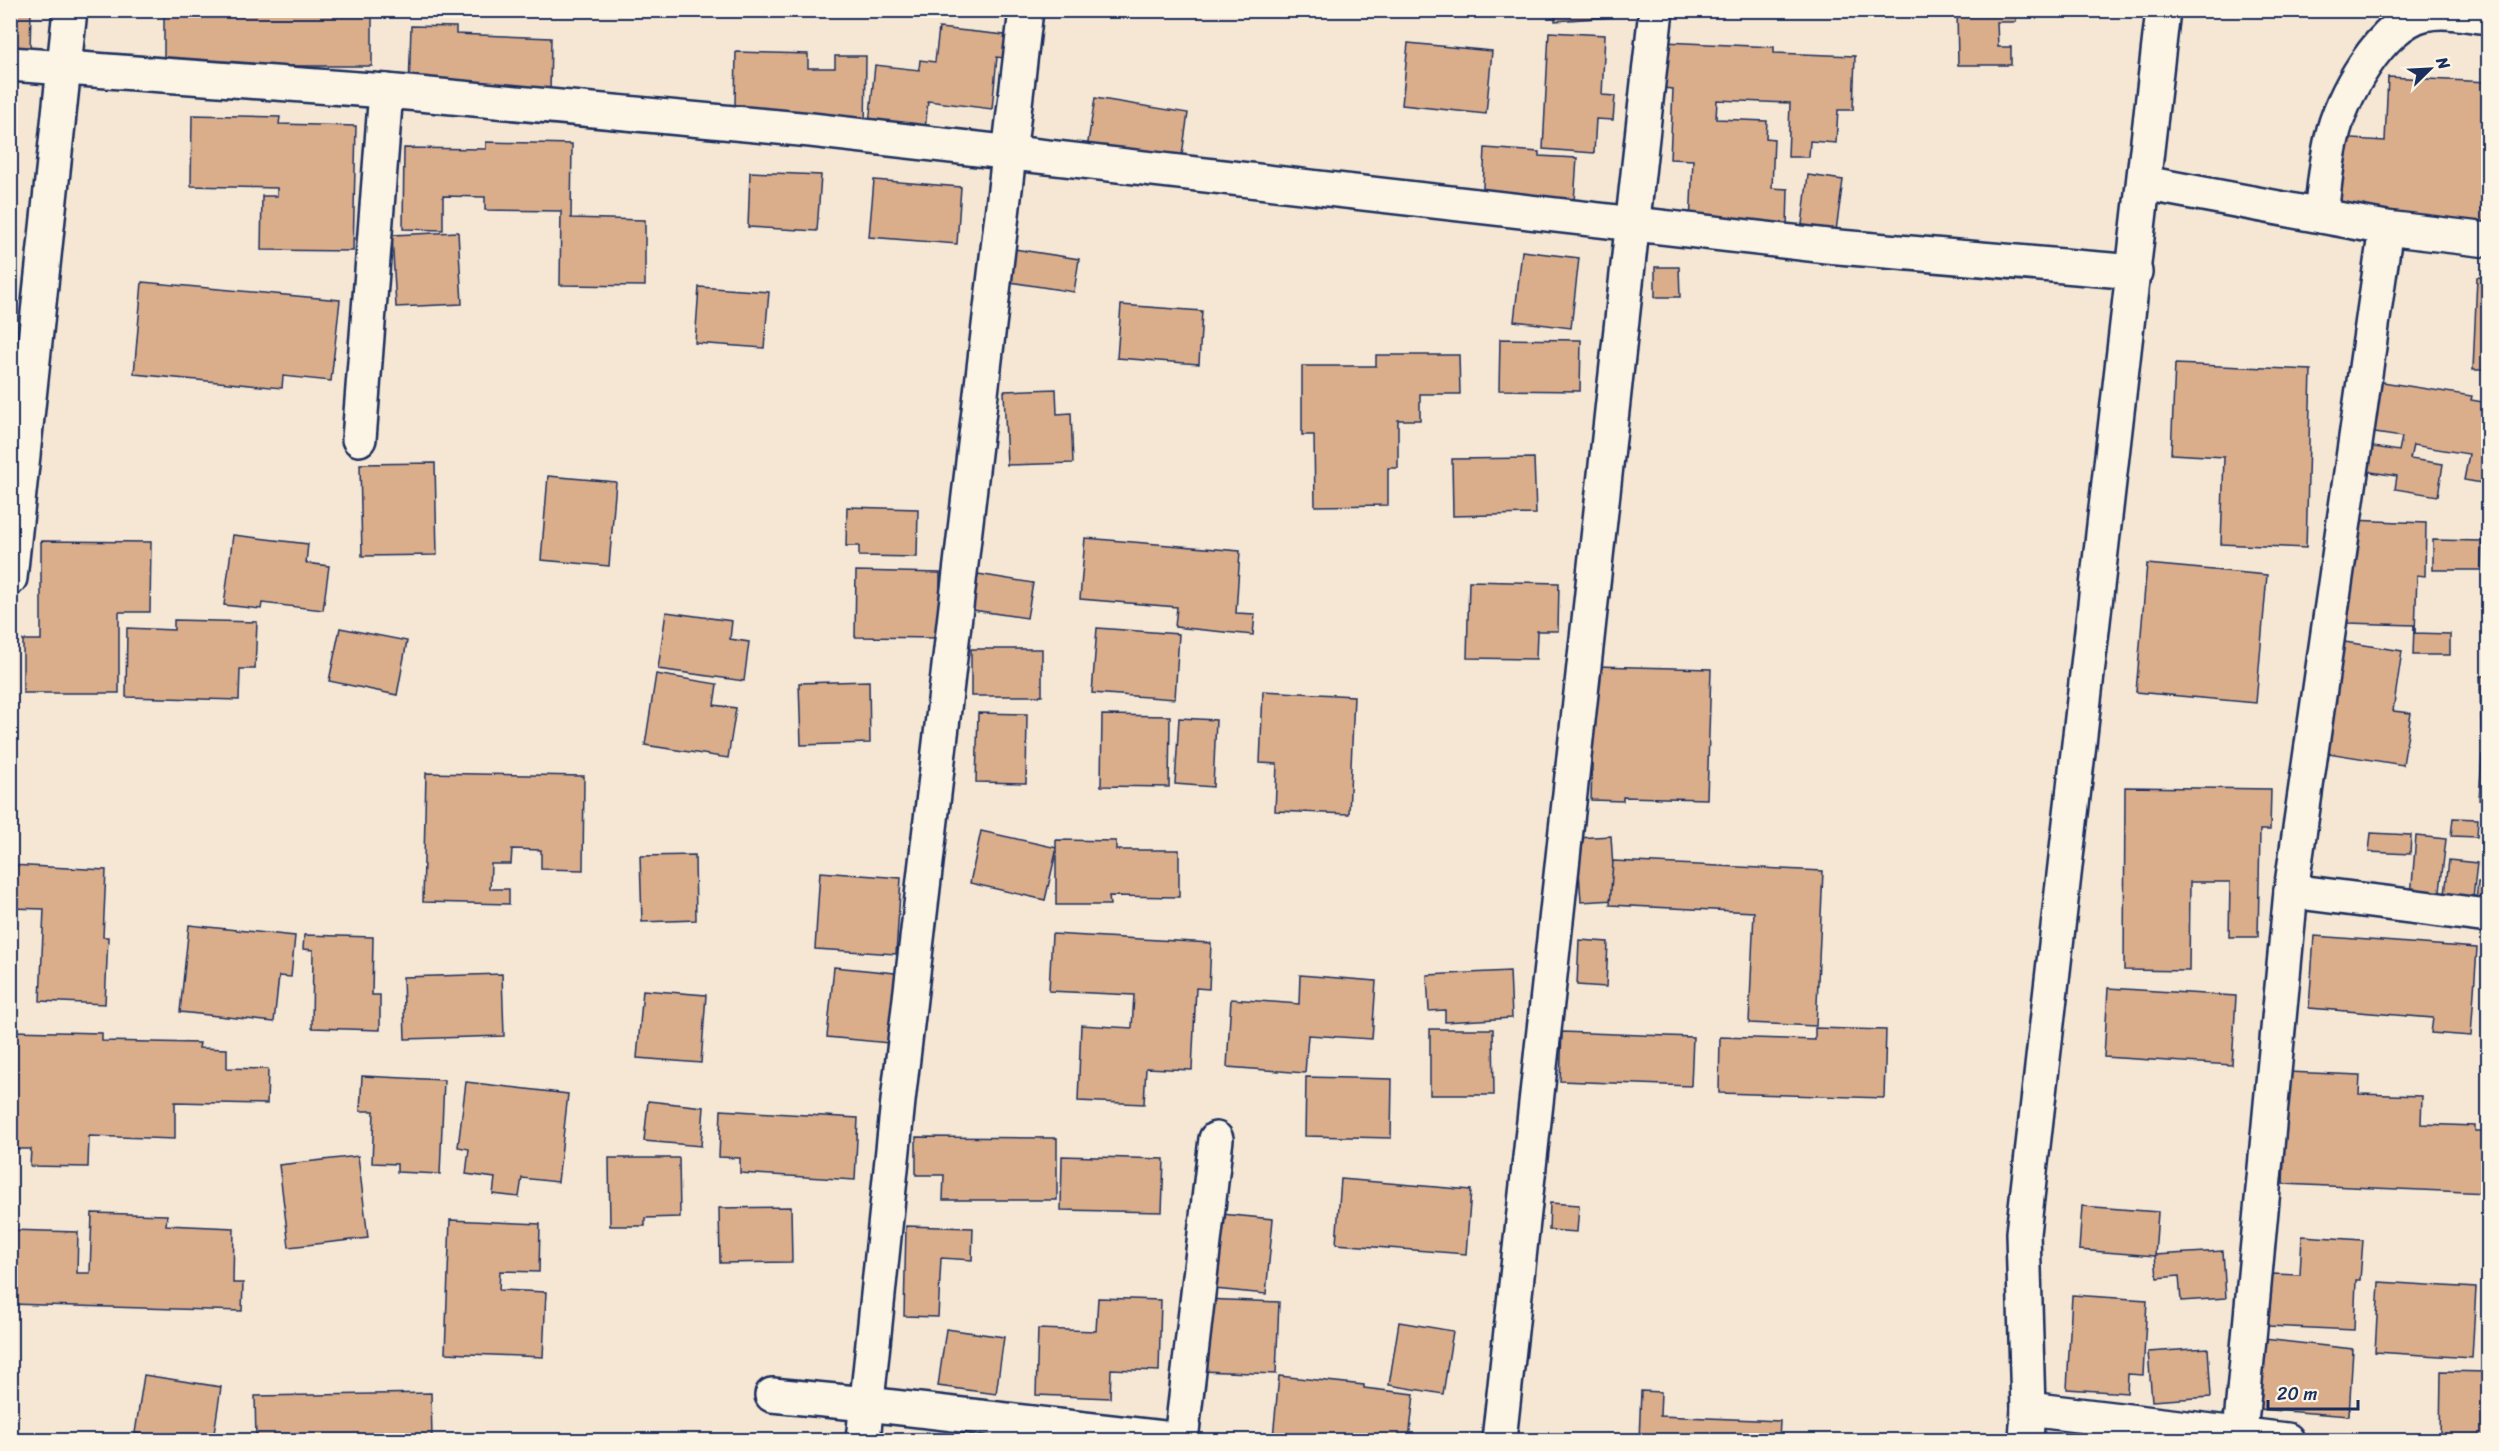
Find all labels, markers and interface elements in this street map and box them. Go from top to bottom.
north arrow [2400,39,2460,99]
text: N [2427,51,2459,75]
scale bar [2268,1373,2358,1411]
text: 20 m [2277,1378,2317,1410]

